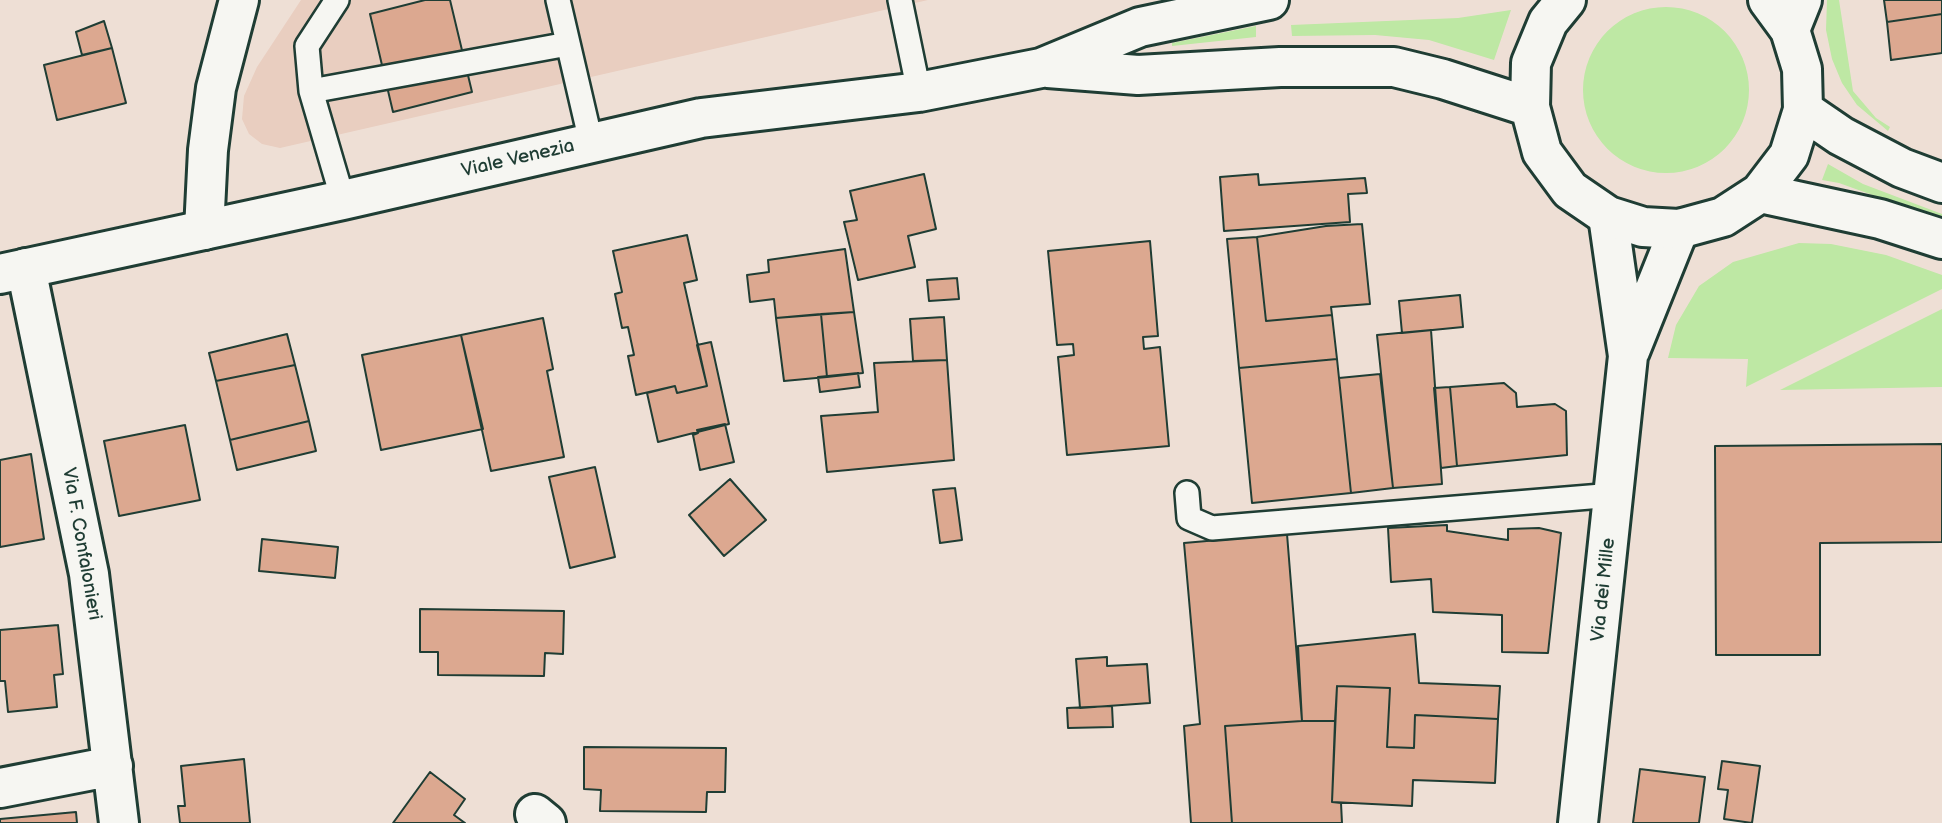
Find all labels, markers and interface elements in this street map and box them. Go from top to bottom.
street label: Viale Venezia [459,135,577,183]
street label: Via F. Confalonieri [56,466,106,622]
street label: Via dei Mille [1587,537,1621,643]

